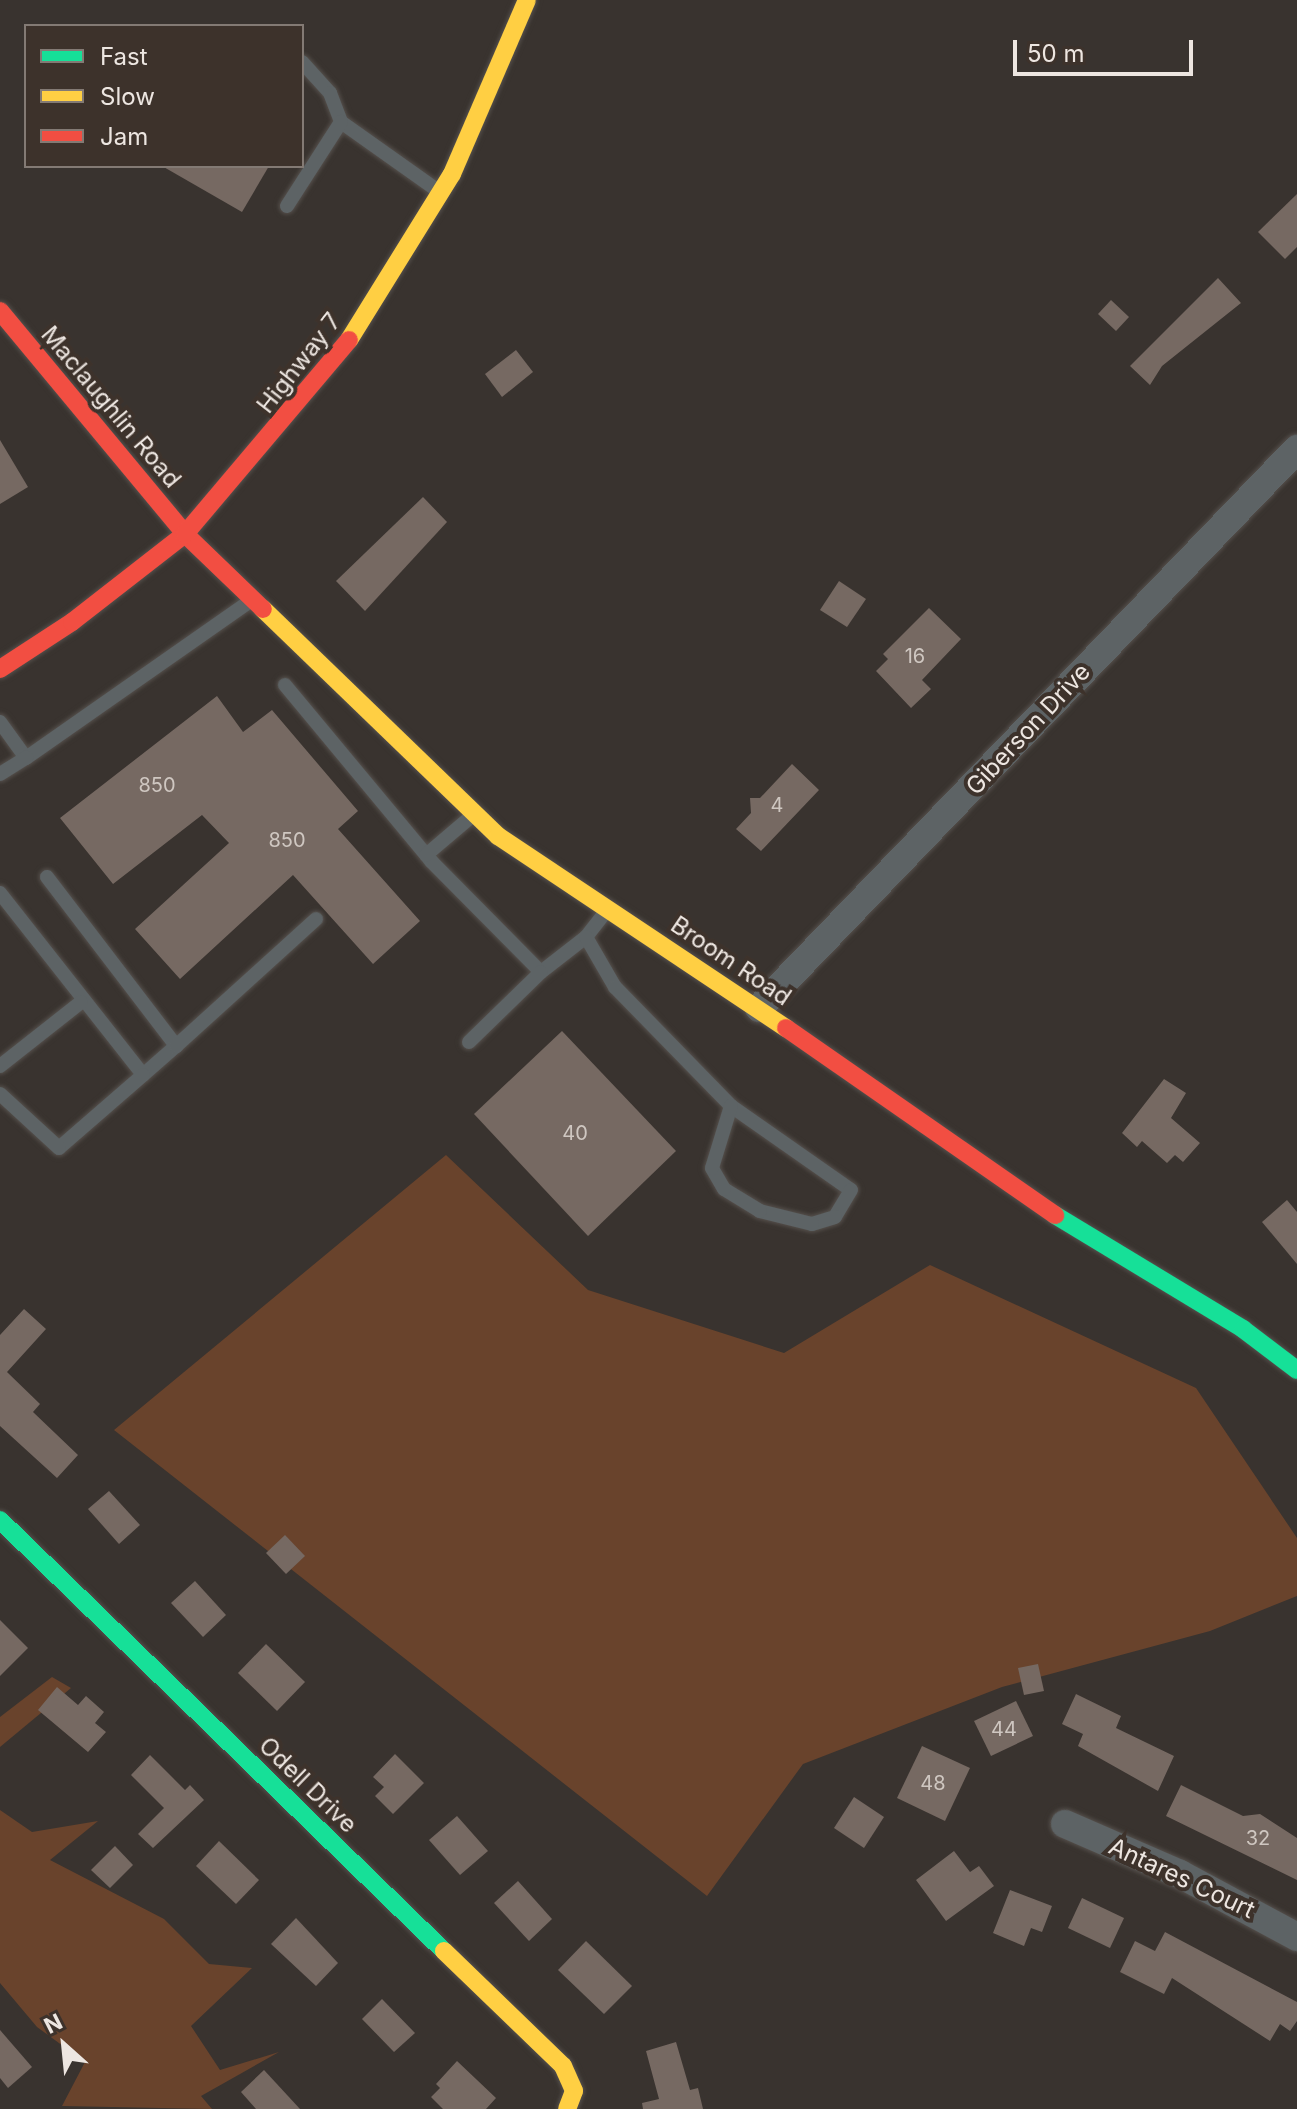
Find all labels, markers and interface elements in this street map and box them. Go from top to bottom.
legend [24,24,304,168]
scale bar [1017,24,1197,74]
text: 50 m [1027,39,1085,68]
text: Fast [100,42,148,71]
text: Slow [100,82,155,111]
text: Jam [100,122,148,151]
street label: Highway 7 [251,307,347,419]
street label: Maclaughlin Road [35,320,187,494]
house number: 16 [905,644,925,668]
street label: Giberson Drive [960,657,1096,801]
house number: 850 [138,773,176,797]
house number: 4 [771,793,783,817]
house number: 850 [268,828,306,852]
street label: Broom Road [665,910,797,1012]
house number: 40 [562,1121,588,1145]
house number: 44 [991,1717,1017,1741]
street label: Odell Drive [253,1731,363,1839]
house number: 48 [920,1771,946,1795]
house number: 32 [1246,1826,1270,1850]
street label: Antares Court [1104,1832,1260,1924]
north arrow [24,2005,104,2085]
text: N [40,2008,66,2039]

